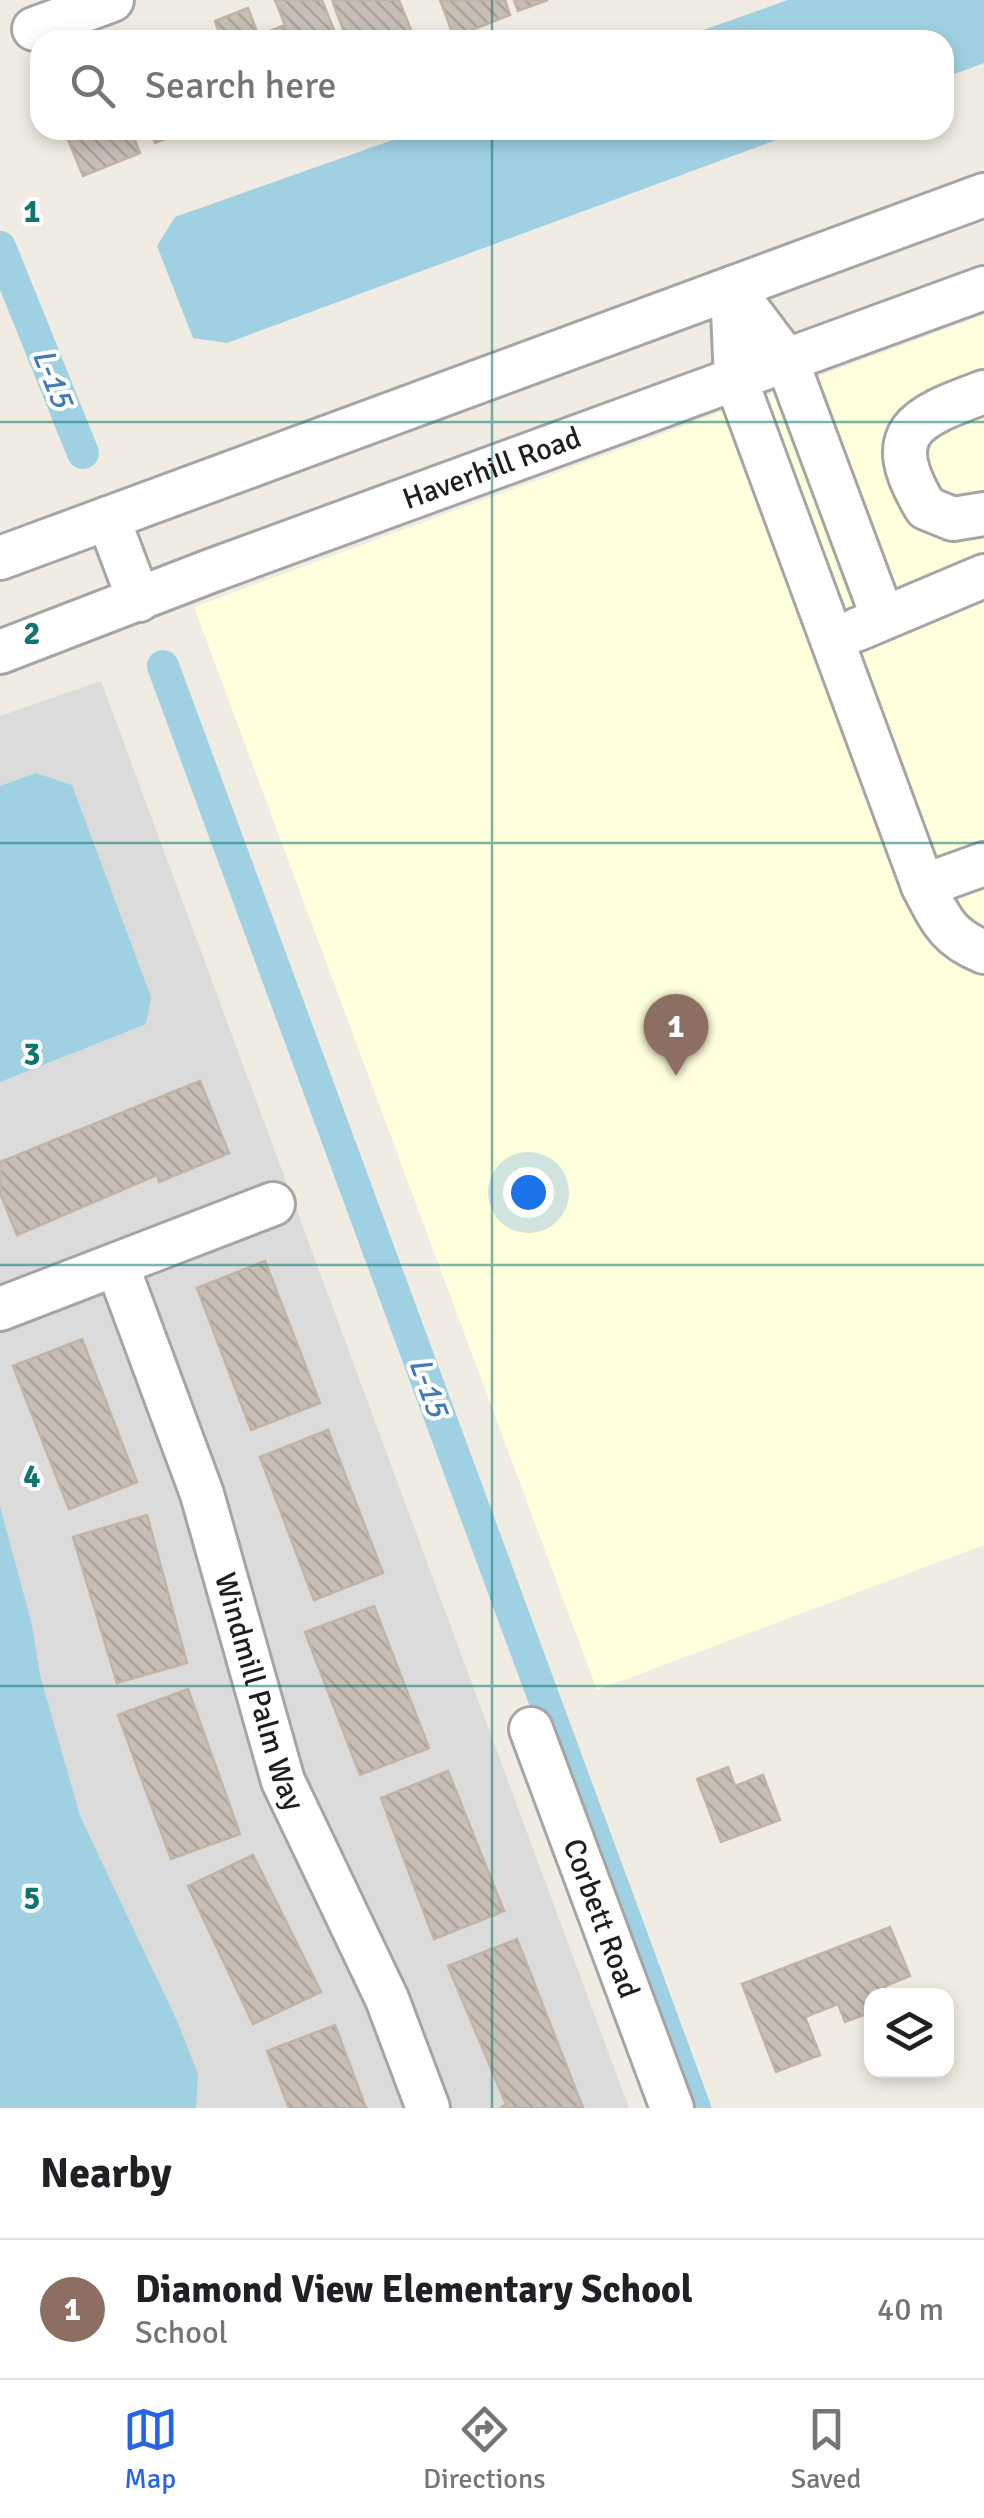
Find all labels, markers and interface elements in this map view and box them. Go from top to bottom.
search box [30,30,954,140]
icon: search [65,58,120,113]
text: Search here [145,62,337,109]
text: 1 [23,192,41,231]
water label: L-15 [24,343,83,416]
street label: Haverhill Road [398,419,586,518]
text: 2 [23,614,41,653]
pin: 1 [644,994,708,1076]
text: 3 [23,1035,41,1074]
your location [503,1167,554,1218]
water label: L-15 [400,1352,459,1425]
text: 4 [23,1457,41,1496]
street label: Windmill Palm Way [207,1569,313,1817]
street label: Corbett Road [555,1833,648,2003]
text: 5 [23,1879,41,1918]
map controls [864,1988,954,2078]
button: layers [864,1988,954,2078]
text: Nearby [40,2148,172,2199]
text: Diamond View Elementary School [135,2266,693,2313]
text: 1 [64,2290,81,2329]
text: 40 m [877,2290,944,2329]
text: School [135,2313,228,2352]
tab: Map [123,2402,178,2496]
tab: Directions [423,2402,545,2496]
tab: Saved [791,2402,861,2496]

